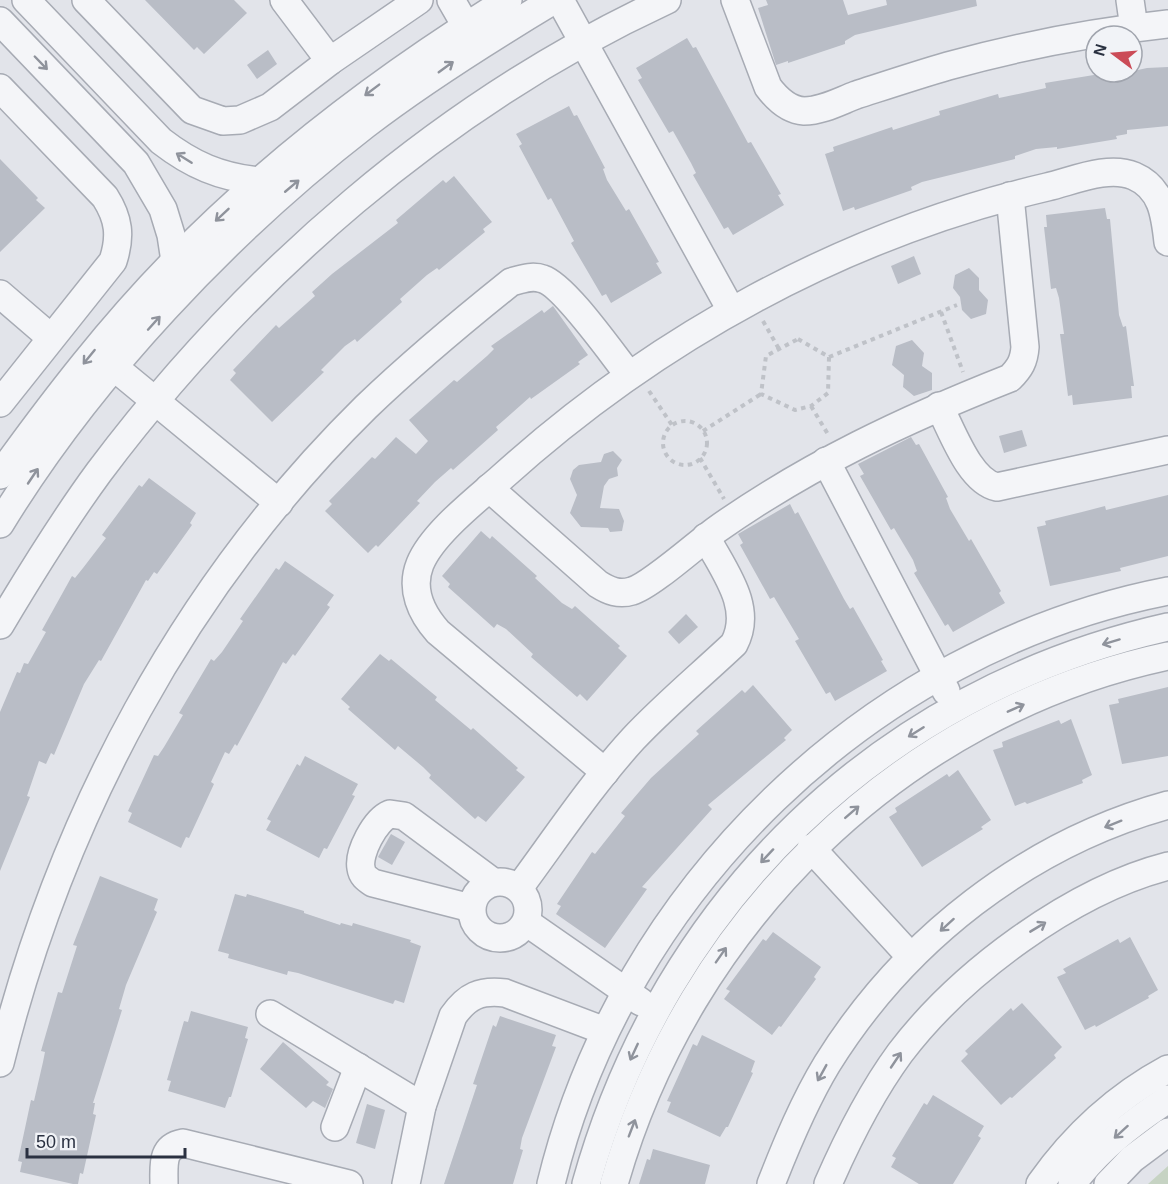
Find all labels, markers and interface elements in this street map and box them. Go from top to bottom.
north arrow [1084,24,1144,84]
text: N [1090,42,1110,58]
one-way arrow [33,56,48,71]
one-way arrow [438,61,454,73]
one-way arrow [365,84,381,96]
one-way arrow [176,151,193,163]
one-way arrow [284,179,300,192]
one-way arrow [215,208,230,222]
one-way arrow [147,316,161,331]
one-way arrow [83,349,96,365]
one-way arrow [27,468,39,484]
one-way arrow [1102,637,1121,648]
one-way arrow [1007,701,1025,712]
one-way arrow [908,726,925,738]
one-way arrow [844,805,859,819]
one-way arrow [1104,819,1123,830]
one-way arrow [760,849,774,864]
one-way arrow [940,917,955,931]
one-way arrow [1029,921,1046,933]
one-way arrow [715,948,727,964]
one-way arrow [628,1042,640,1060]
one-way arrow [890,1052,902,1068]
one-way arrow [816,1064,828,1081]
one-way arrow [627,1119,638,1138]
scale bar [27,1121,184,1159]
one-way arrow [1113,1125,1128,1140]
text: 50 m [36,1132,76,1152]

